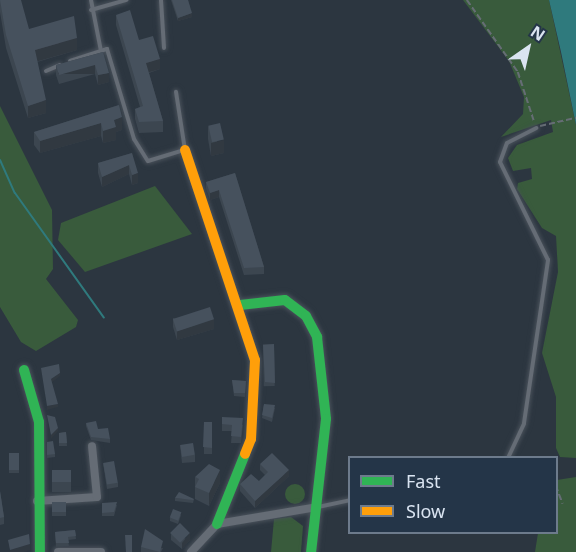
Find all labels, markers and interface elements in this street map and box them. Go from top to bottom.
north arrow [498,18,558,78]
text: N [527,20,550,46]
legend [348,456,558,534]
text: Fast [406,469,441,493]
text: Slow [406,499,445,523]

